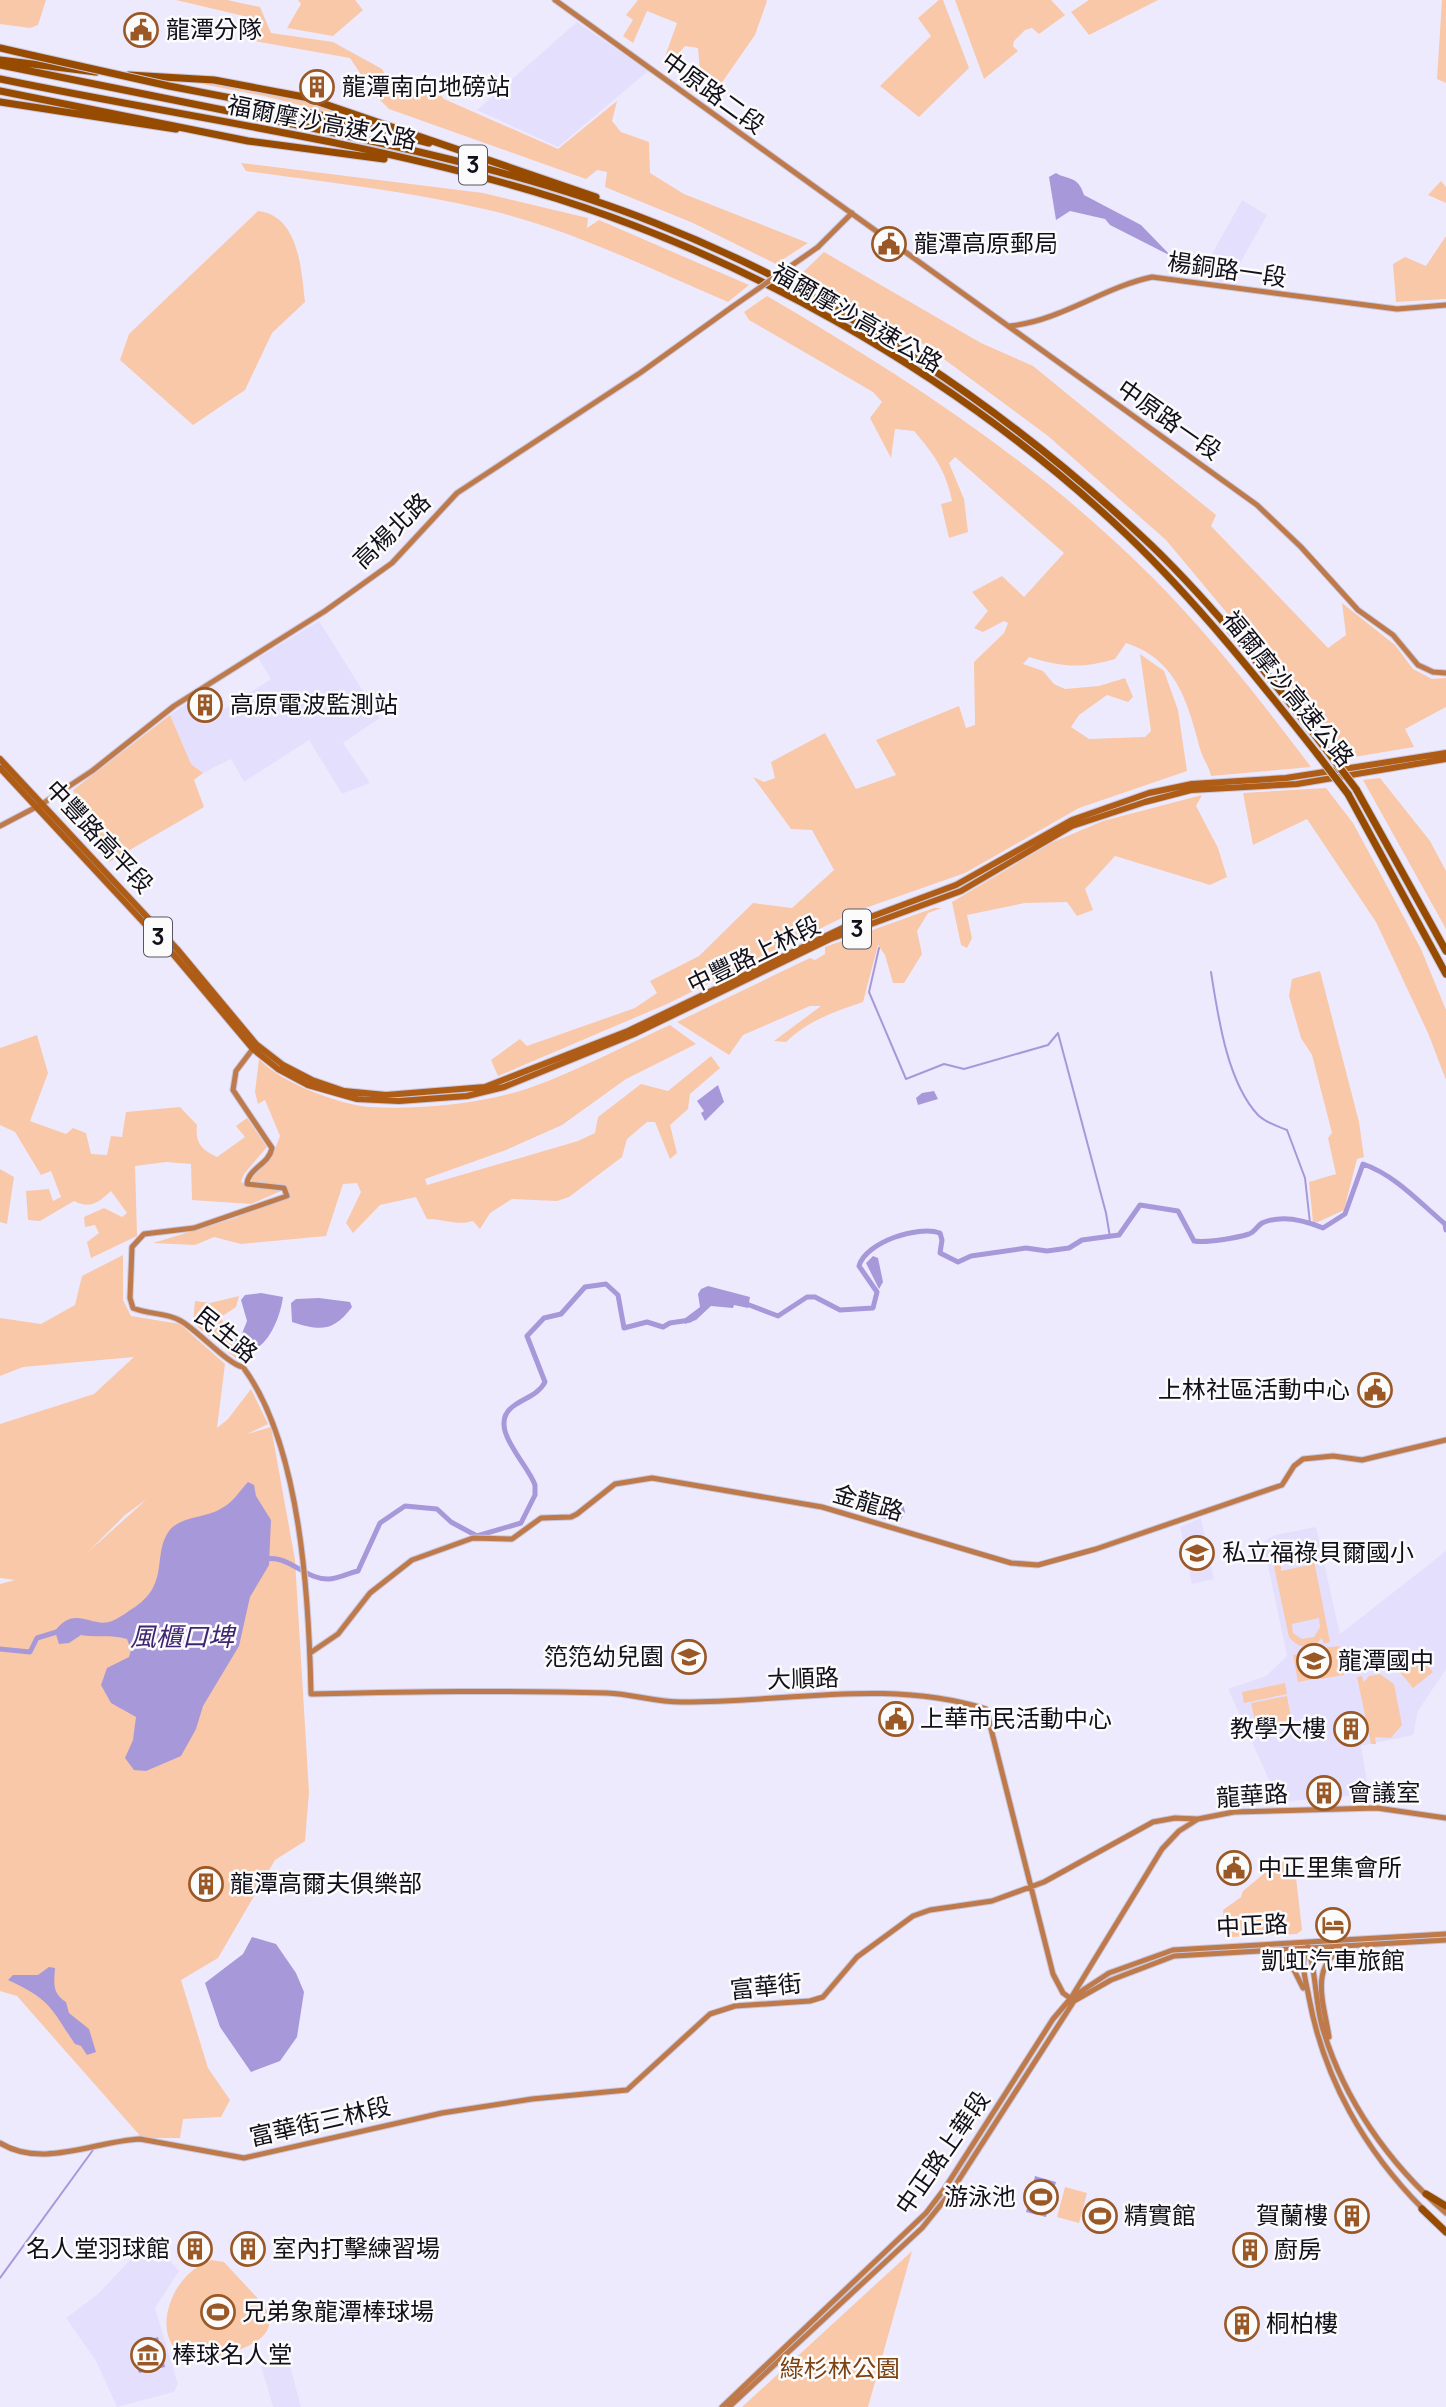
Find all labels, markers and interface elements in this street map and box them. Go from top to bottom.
public building icon: 龍潭分隊 [122,11,160,49]
place label: 龍潭分隊 [166,12,262,45]
street label: 中原路二段 [656,43,772,140]
building icon: 龍潭南向地磅站 [298,68,336,106]
place label: 龍潭南向地磅站 [342,69,510,102]
street label: 福爾摩沙高速公路 [225,87,420,156]
road number: 3 [459,146,487,184]
public building icon: 龍潭高原郵局 [870,225,908,263]
place label: 龍潭高原郵局 [914,226,1058,259]
street label: 楊銅路一段 [1165,244,1289,293]
street label: 福爾摩沙高速公路 [766,254,949,379]
street label: 中原路一段 [1111,371,1228,467]
street label: 高楊北路 [345,485,437,575]
street label: 福爾摩沙高速公路 [1216,603,1362,773]
building icon: 高原電波監測站 [186,686,224,724]
place label: 高原電波監測站 [230,687,398,720]
street label: 中豐路高平段 [39,772,161,900]
street label: 中豐路上林段 [681,907,825,1000]
road number: 3 [843,910,871,948]
road number: 3 [144,918,172,956]
street label: 民生路 [189,1298,265,1369]
public building icon: 上林社區活動中心 [1356,1371,1394,1409]
place label: 上林社區活動中心 [1158,1372,1350,1405]
street label: 金龍路 [829,1476,908,1527]
school or university icon: 私立福祿貝爾國小 [1178,1534,1216,1572]
place label: 私立福祿貝爾國小 [1222,1535,1414,1568]
water label: 風櫃口埤 [130,1618,237,1654]
school or university icon: 笵笵幼兒園 [670,1638,708,1676]
place label: 笵笵幼兒園 [544,1639,664,1672]
school or university icon: 龍潭國中 [1295,1642,1333,1680]
place label: 龍潭國中 [1338,1643,1434,1676]
street label: 大順路 [766,1660,840,1695]
public building icon: 上華市民活動中心 [877,1700,915,1738]
place label: 上華市民活動中心 [920,1701,1112,1734]
building icon: 教學大樓 [1332,1710,1370,1748]
place label: 教學大樓 [1230,1711,1326,1744]
building icon: 會議室 [1305,1774,1343,1812]
place label: 會議室 [1348,1775,1420,1808]
street label: 龍華路 [1215,1776,1289,1813]
public building icon: 中正里集會所 [1215,1849,1253,1887]
place label: 中正里集會所 [1258,1850,1402,1883]
building icon: 龍潭高爾夫俱樂部 [187,1865,225,1903]
place label: 龍潭高爾夫俱樂部 [230,1866,422,1899]
street label: 中正路 [1215,1906,1289,1943]
hotel icon: 凱虹汽車旅館 [1314,1906,1352,1944]
place label: 凱虹汽車旅館 [1261,1943,1405,1976]
street label: 富華街 [728,1965,803,2006]
street label: 中正路上華段 [887,2084,997,2221]
street label: 富華街三林段 [246,2088,394,2153]
sports icon: 游泳池 [1022,2178,1060,2216]
place label: 游泳池 [944,2179,1016,2212]
sports icon: 精實館 [1081,2197,1119,2235]
building icon: 賀蘭樓 [1333,2197,1371,2235]
place label: 精實館 [1124,2198,1196,2231]
place label: 賀蘭樓 [1256,2198,1328,2231]
building icon: 名人堂羽球館 [176,2230,214,2268]
building icon: 室內打擊練習場 [229,2230,267,2268]
place label: 名人堂羽球館 [26,2231,170,2264]
place label: 室內打擊練習場 [272,2231,440,2264]
building icon: 廚房 [1231,2231,1269,2269]
place label: 廚房 [1274,2232,1322,2265]
sports icon: 兄弟象龍潭棒球場 [199,2293,237,2331]
place label: 兄弟象龍潭棒球場 [242,2294,434,2327]
building icon: 桐柏樓 [1223,2305,1261,2343]
place label: 桐柏樓 [1266,2306,1338,2339]
museum icon: 棒球名人堂 [129,2336,167,2374]
place label: 棒球名人堂 [172,2337,292,2370]
park label: 綠杉林公園 [780,2351,900,2384]

